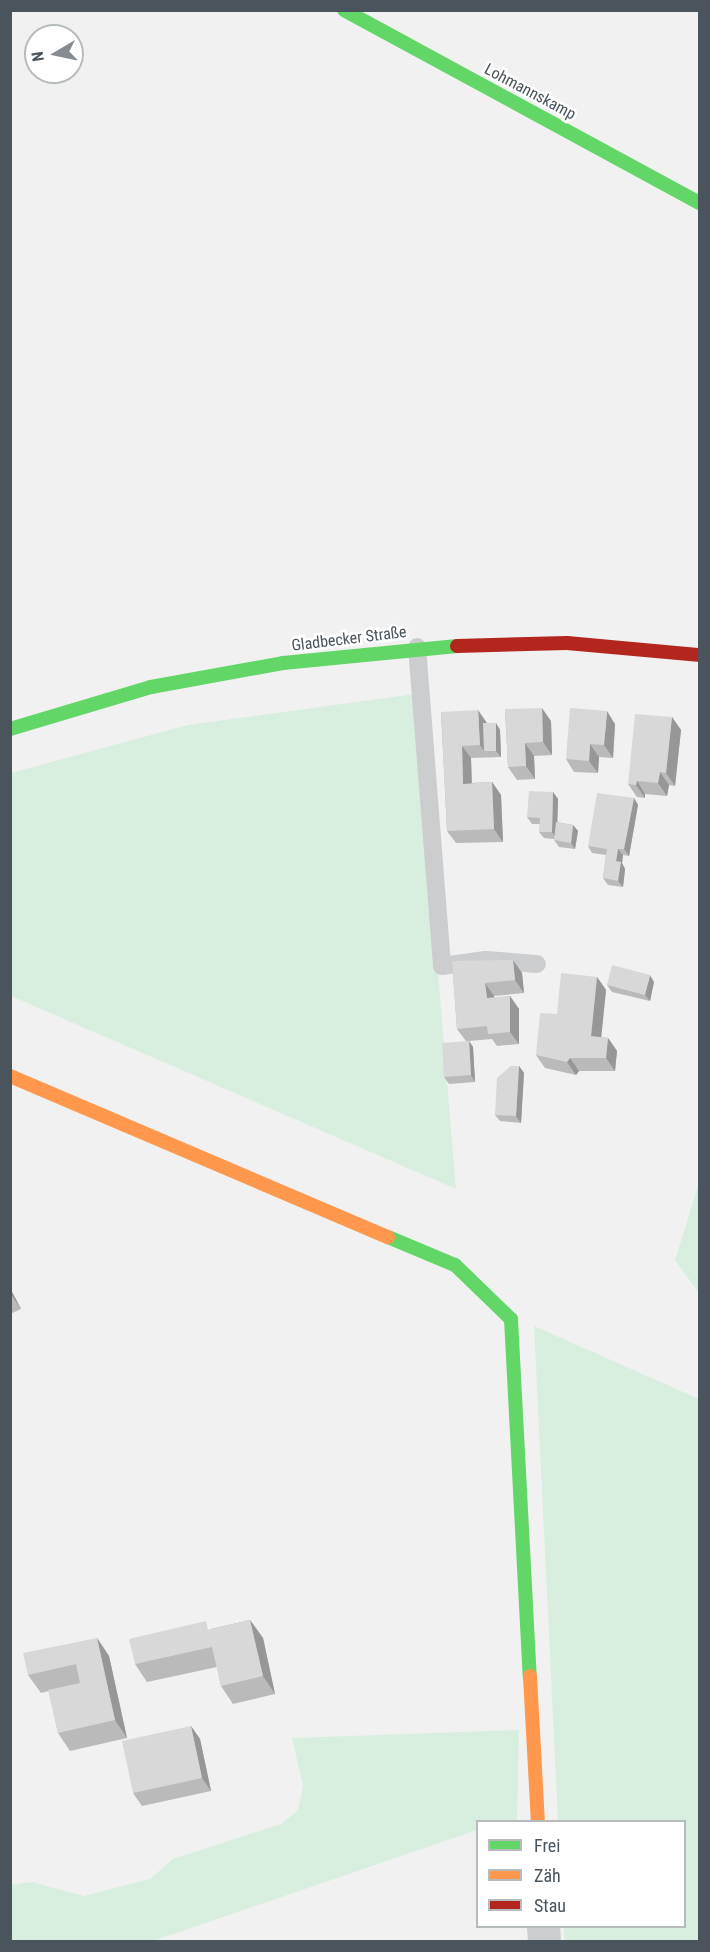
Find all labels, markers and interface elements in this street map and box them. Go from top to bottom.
north arrow [24,24,84,84]
text: N [28,50,48,63]
street label: Lohmannskamp [481,60,579,124]
street label: Gladbecker Straße [290,622,408,656]
legend [476,1820,686,1928]
text: Frei [534,1835,560,1856]
text: Zäh [534,1865,561,1886]
text: Stau [534,1895,566,1916]

